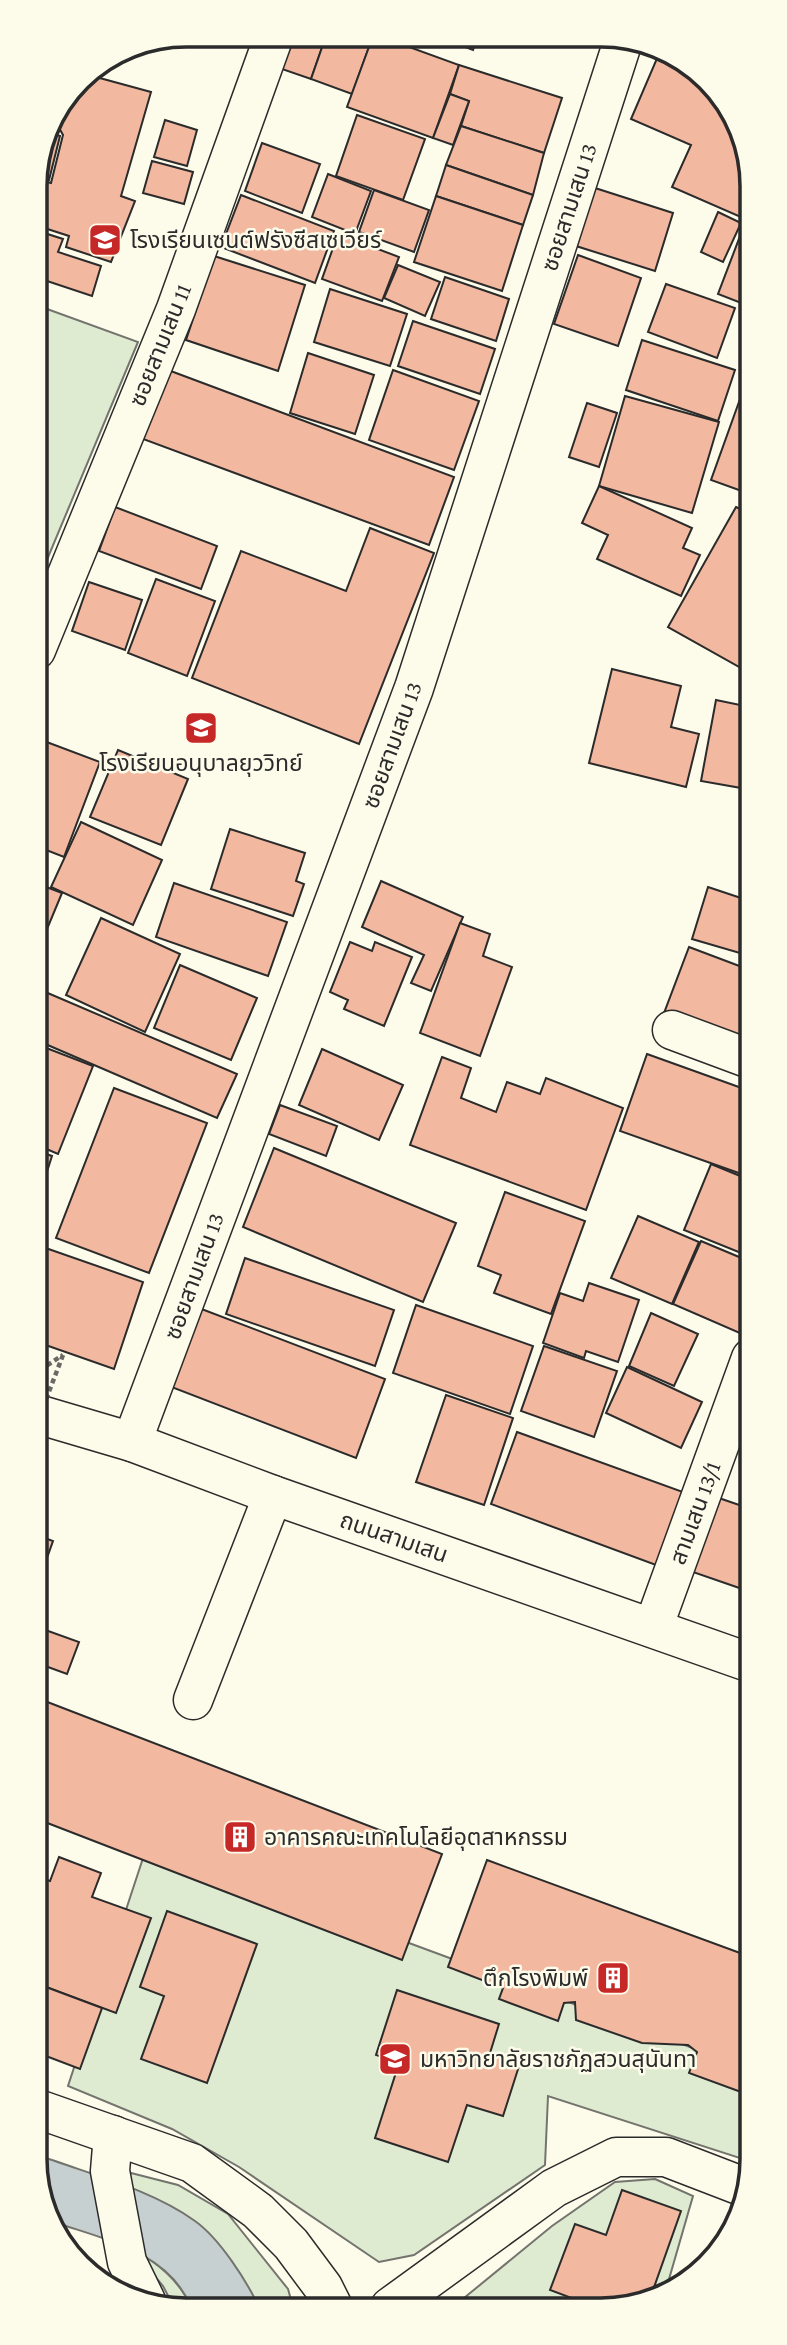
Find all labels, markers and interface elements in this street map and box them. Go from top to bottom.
street label: ซอยสามเสน 13 [536,140,602,274]
school or university icon: โรงเรียนเซนต์ฟรังซีสเซเวียร์ [86,221,124,259]
place label: โรงเรียนเซนต์ฟรังซีสเซเวียร์ [130,227,382,253]
street label: ซอยสามเสน 11 [124,280,196,410]
street label: ซอยสามเสน 13 [357,678,427,812]
school or university icon: โรงเรียนอนุบาลยุววิทย์ [182,709,220,747]
place label: โรงเรียนอนุบาลยุววิทย์ [99,750,303,777]
street label: ซอยสามเสน 13 [159,1209,229,1343]
street label: สามเสน 13/1 [664,1458,726,1568]
street label: ถนนสามเสน [337,1506,451,1568]
building icon: อาคารคณะเทคโนโลยีอุตสาหกรรม [221,1818,259,1856]
place label: อาคารคณะเทคโนโลยีอุตสาหกรรม [264,1824,568,1851]
building icon: ตึกโรงพิมพ์ [594,1959,632,1997]
place label: ตึกโรงพิมพ์ [483,1965,588,1991]
school or university icon: มหาวิทยาลัยราชภัฏสวนสุนันทา [376,2040,414,2078]
place label: มหาวิทยาลัยราชภัฏสวนสุนันทา [420,2046,696,2073]

